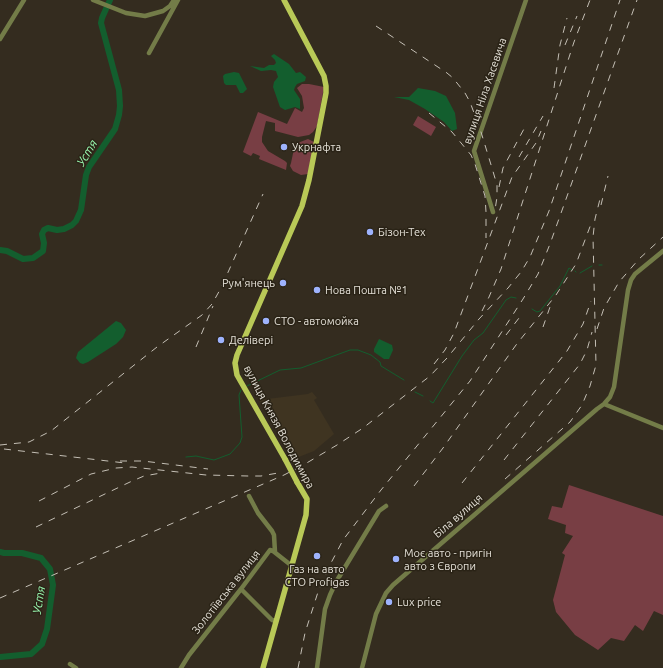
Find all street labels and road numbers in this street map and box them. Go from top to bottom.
street label: вулиця Ніла Хасевича [461,36,509,146]
street label: вулиця Князя Володимира [241,363,317,491]
street label: Біла вулиця [431,491,485,541]
street label: Золотіївська вулиця [189,547,263,637]

